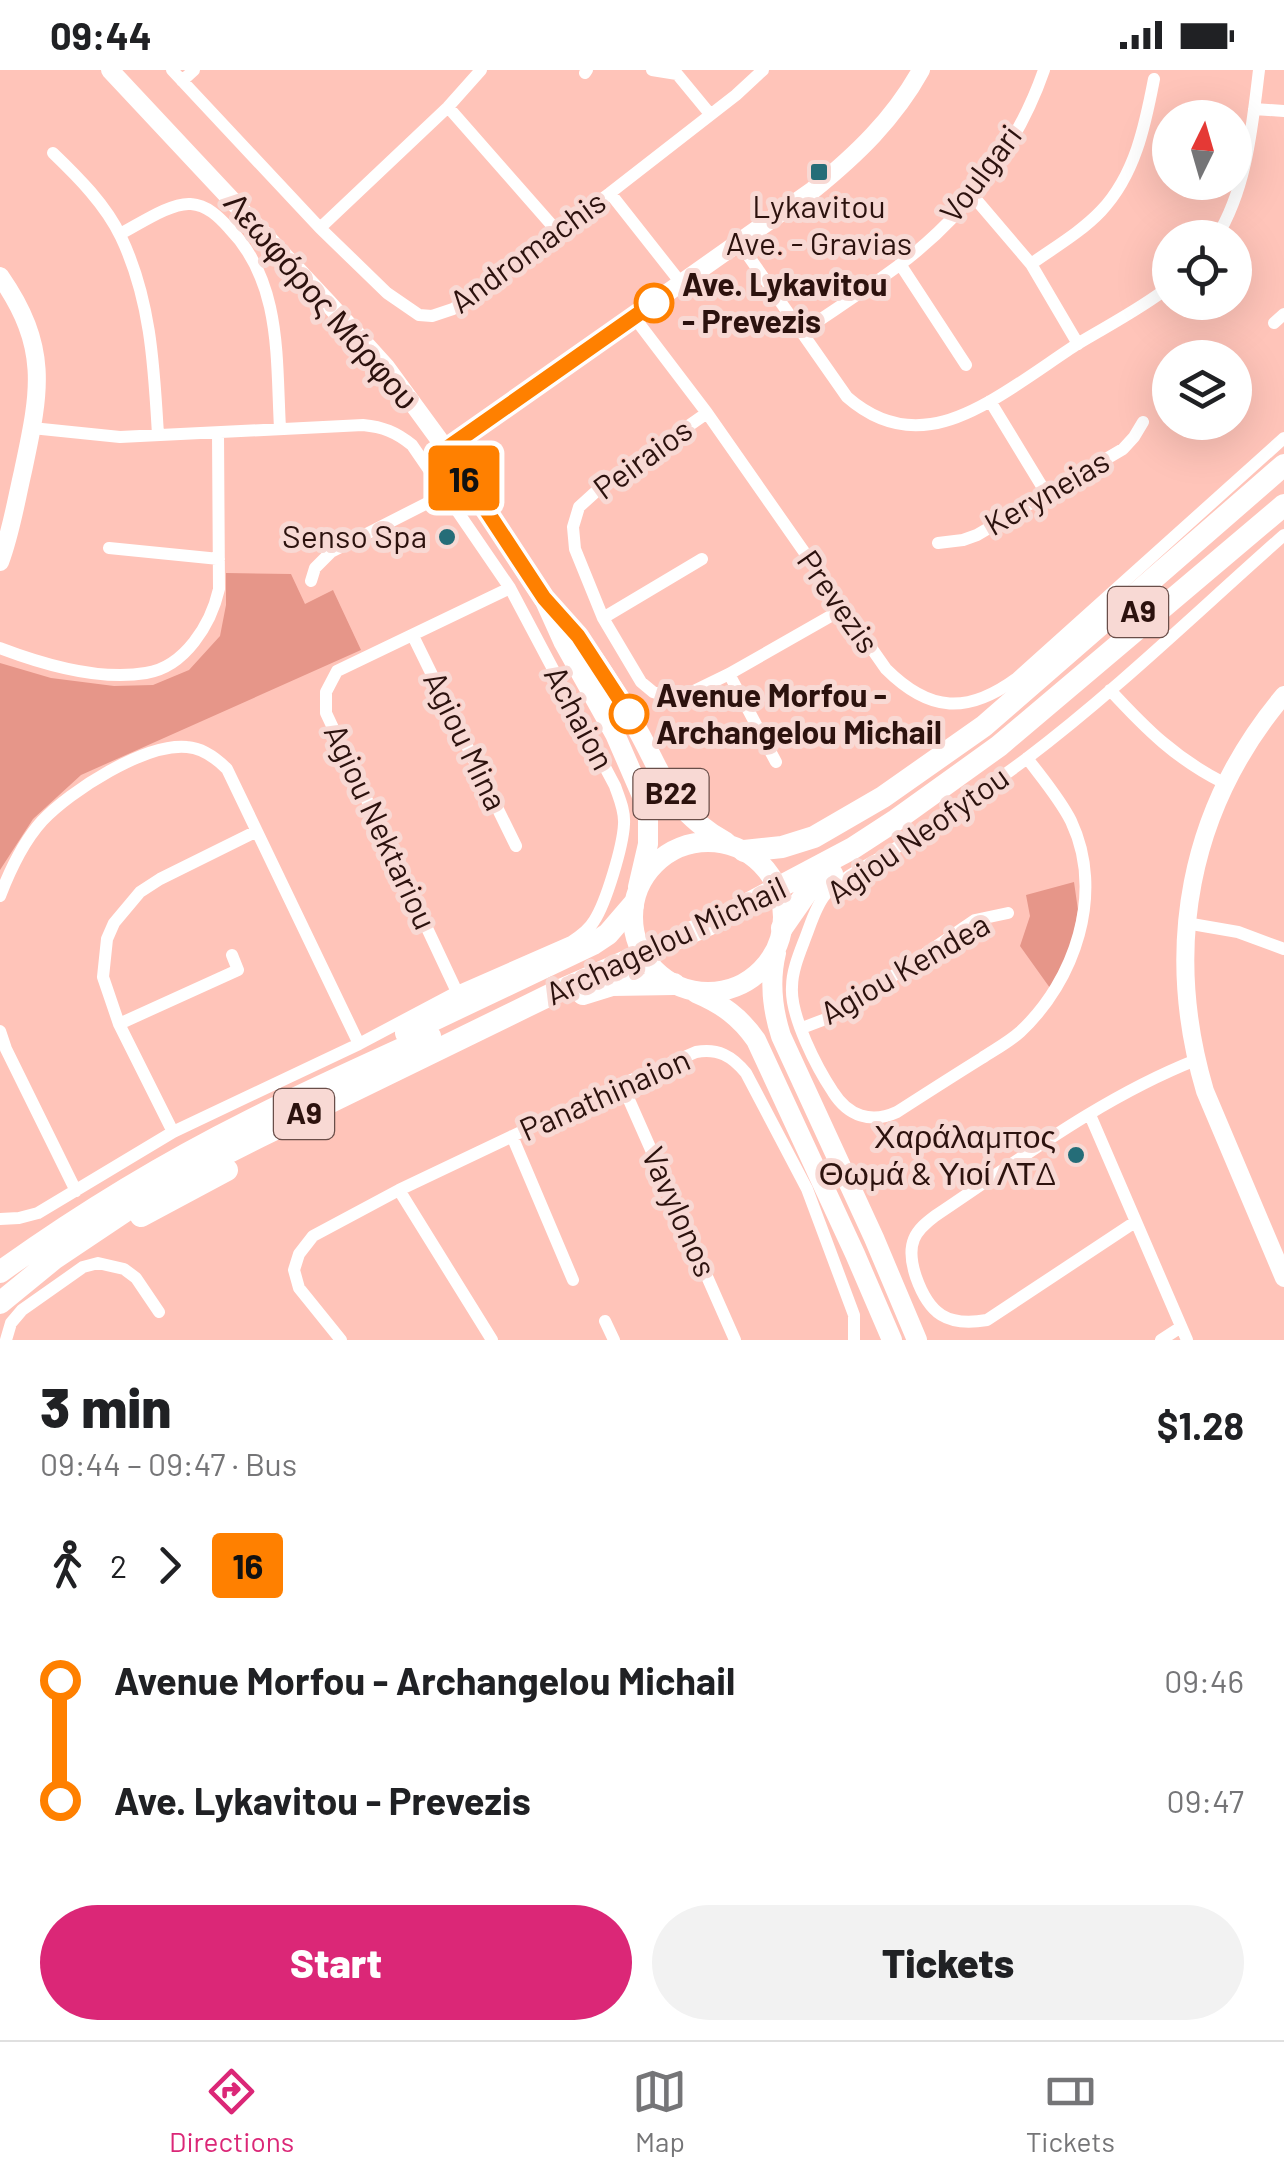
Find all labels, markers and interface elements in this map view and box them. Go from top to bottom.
text: 09:44 [50,12,152,58]
north arrow [1152,100,1252,200]
map controls [1152,100,1252,440]
street label: Voulgari [930,116,1028,229]
marker: Lykavitou Ave. - Gravias [808,161,830,183]
street label: Andromachis [442,181,612,320]
street label: Λεωφόρος Μόρφου [217,183,427,417]
place label: Lykavitou Ave. - Gravias [726,186,912,261]
button: locate [1152,220,1252,320]
place label: Ave. Lykavitou - Prevezis [682,264,888,339]
marker: Ave. Lykavitou - Prevezis [635,284,673,322]
button: layers [1152,340,1252,440]
street label: Peiraios [585,409,699,506]
street label: Keryneias [977,440,1115,542]
line badge: 16 [419,446,509,510]
text: 16 [448,457,480,499]
place label: Senso Spa [282,516,427,554]
marker: Senso Spa [436,526,458,548]
street label: Prevezis [791,542,889,659]
road number: A9 [1108,587,1168,637]
street label: Achaion [538,659,624,775]
street label: Agiou Mina [417,665,517,816]
place label: Avenue Morfou - Archangelou Michail [656,675,942,750]
marker: Avenue Morfou - Archangelou Michail [610,695,648,733]
street label: Agiou Nektariou [318,717,446,935]
street label: Agiou Neofytou [819,757,1015,910]
road number: B22 [634,769,708,819]
street label: Archagelou Michail [539,867,791,1011]
street label: Agiou Kendea [813,904,995,1031]
street label: Panathinaion [513,1039,695,1148]
road number: A9 [274,1089,334,1139]
place label: Χαράλαμπος Θωμά & Υιοί ΛΤΔ [819,1116,1056,1191]
street label: Vavylonos [635,1140,726,1282]
marker: Χαράλαμπος Θωμά & Υιοί ΛΤΔ [1065,1144,1087,1166]
text: 3 min [40,1373,172,1439]
text: $1.28 [1157,1402,1244,1448]
text: 09:44 – 09:47 · Bus [40,1444,297,1482]
icon: walk [40,1538,95,1593]
icon: forward [142,1538,197,1593]
text: 16 [232,1544,263,1586]
text: 2 [110,1546,127,1584]
text: Avenue Morfou - Archangelou Michail [114,1657,735,1703]
text: 09:46 [1164,1661,1244,1699]
text: Ave. Lykavitou - Prevezis [114,1777,531,1823]
text: 09:47 [1167,1781,1244,1819]
button: Start [40,1905,632,2020]
button: Tickets [652,1905,1244,2020]
tab: Directions [169,2064,294,2158]
tab: Map [632,2064,687,2158]
tab: Tickets [1026,2064,1115,2158]

